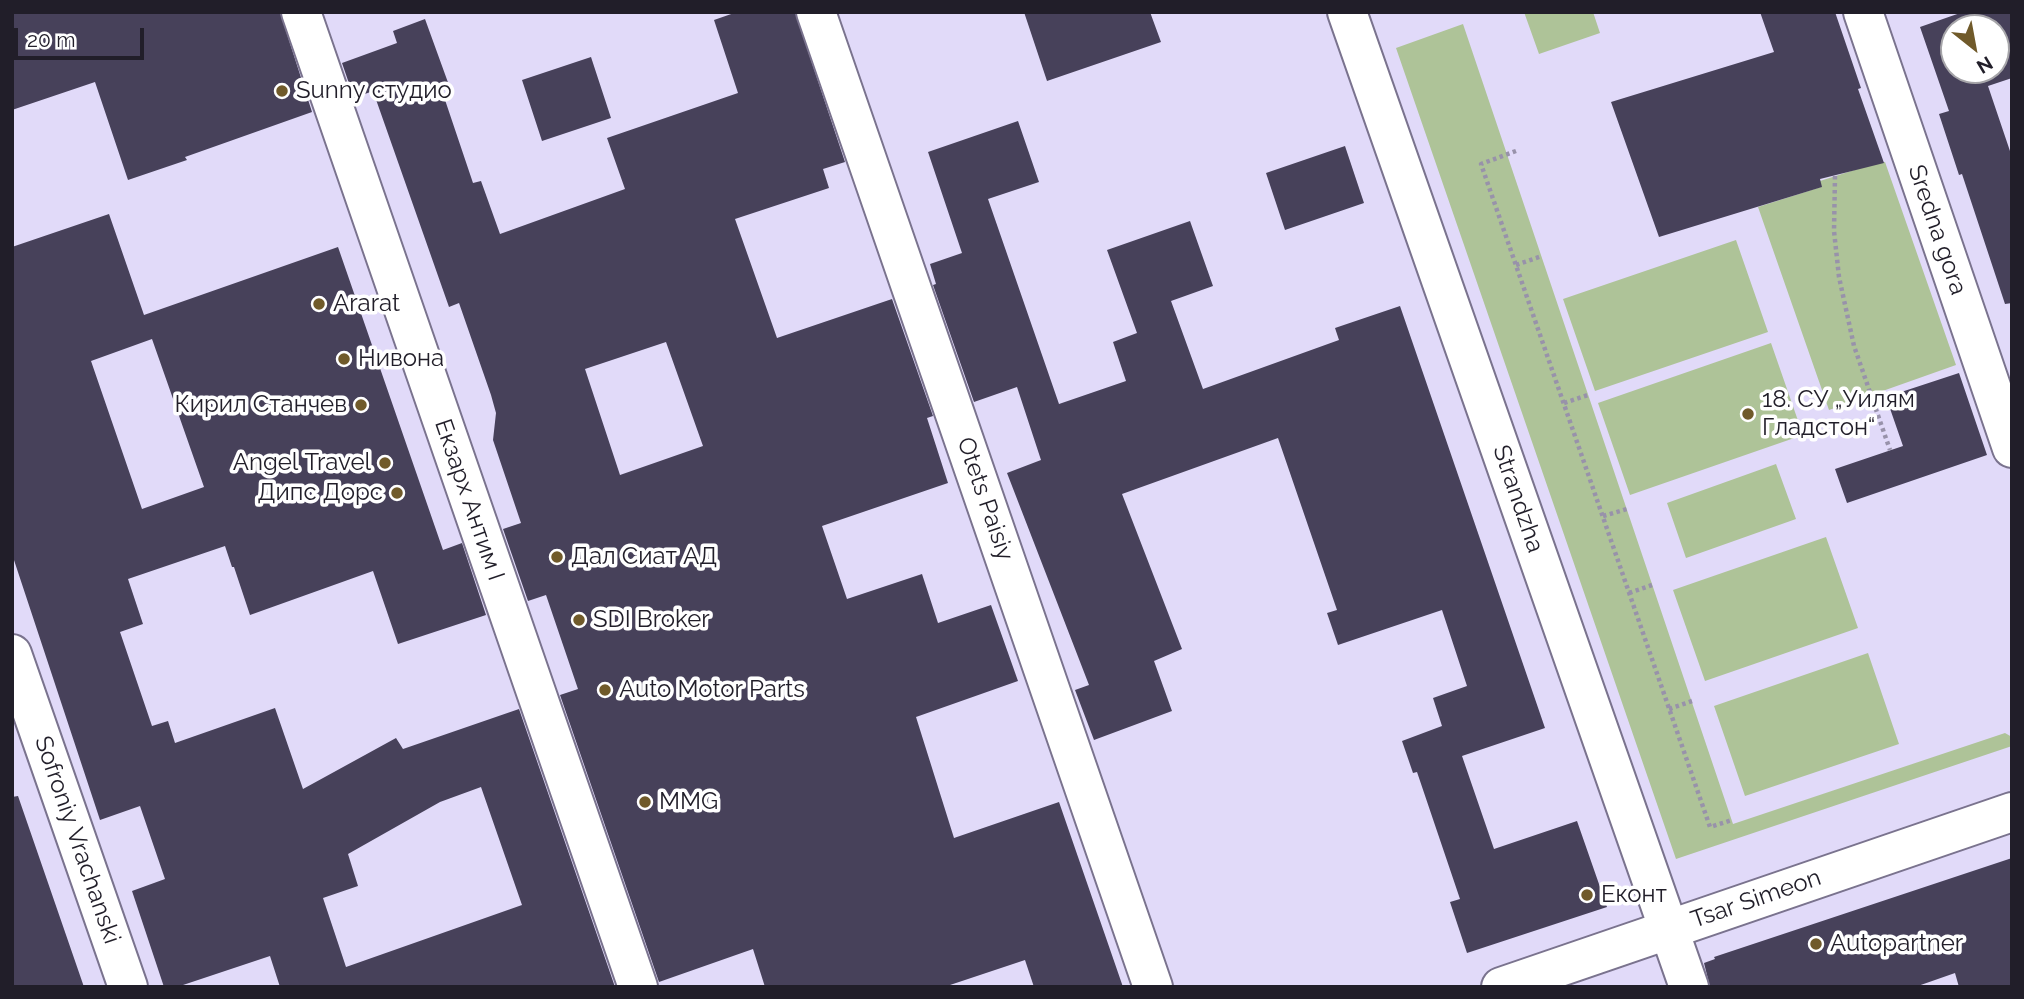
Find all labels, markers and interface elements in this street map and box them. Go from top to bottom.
scale bar [18,14,147,58]
north arrow [1940,14,2010,84]
text: 20 m [27,27,75,52]
text: N [1973,52,1997,78]
place label: Sunny студио [296,77,452,105]
marker: Sunny студио [274,83,290,99]
street label: Sredna gora [1901,161,1973,299]
place label: Ararat [333,290,400,318]
marker: Ararat [311,296,327,312]
place label: Нивона [358,345,444,373]
marker: Нивона [336,351,352,367]
place label: 18. СУ „Уилям Гладстон“ [1762,386,1915,442]
place label: Кирил Станчев [174,391,347,419]
marker: Кирил Станчев [353,397,369,413]
marker: 18. СУ „Уилям Гладстон“ [1740,406,1756,422]
street label: Екзарх Антим I [428,415,510,585]
street label: Otets Paisiy [950,434,1020,564]
street label: Strandzha [1486,442,1550,556]
place label: Angel Travel [233,449,371,477]
marker: Angel Travel [377,455,393,471]
place label: Дипс Дорс [258,479,383,507]
marker: Дипс Дорс [389,485,405,501]
place label: Дал Сиат АД [571,543,717,571]
marker: Дал Сиат АД [549,549,565,565]
place label: SDI Broker [593,606,710,634]
marker: SDI Broker [571,612,587,628]
place label: Auto Motor Parts [619,676,805,704]
marker: Auto Motor Parts [597,682,613,698]
street label: Sofroniy Vrachanski [28,732,126,948]
place label: MMG [659,788,718,816]
marker: MMG [637,794,653,810]
street label: Tsar Simeon [1687,863,1825,935]
place label: Еконт [1601,881,1667,909]
marker: Еконт [1579,887,1595,903]
place label: Autopartner [1830,930,1963,958]
marker: Autopartner [1808,936,1824,952]

